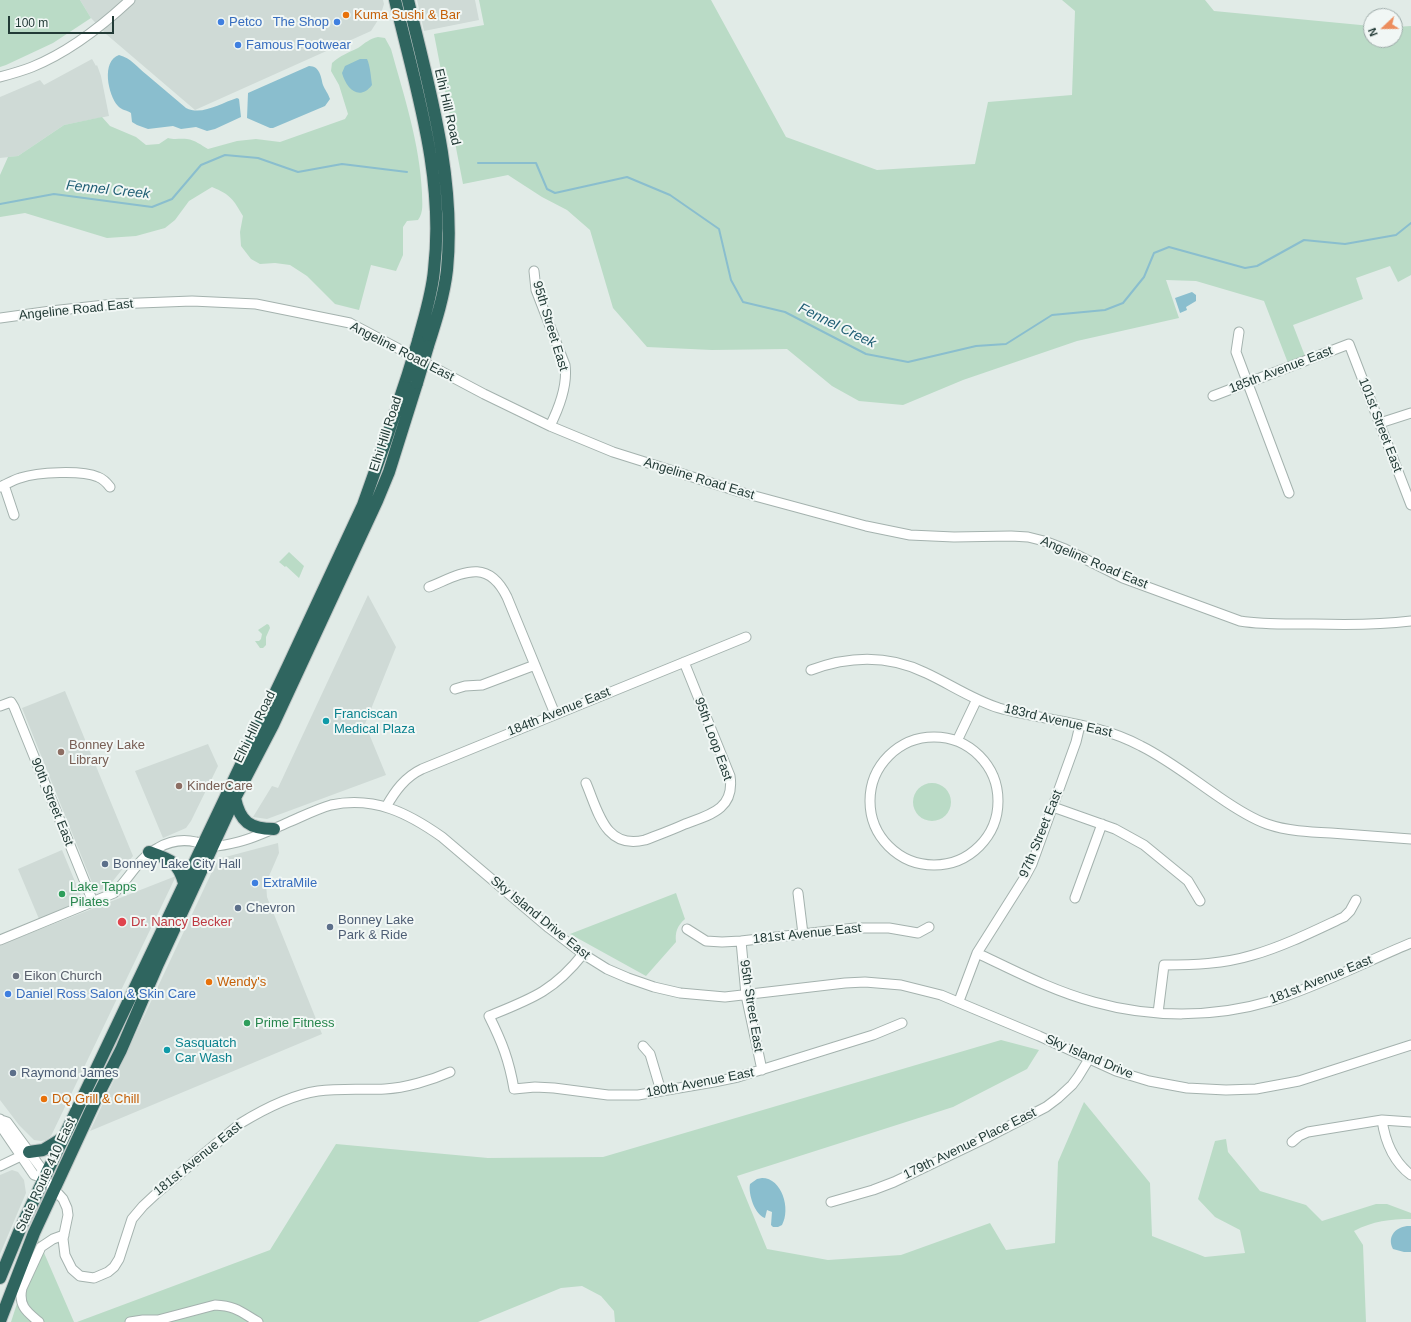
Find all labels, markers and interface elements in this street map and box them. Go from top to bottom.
place label: Kuma Sushi & Bar [354,7,460,23]
scale bar [10,8,116,34]
north arrow [1363,8,1403,48]
marker: Kuma Sushi & Bar [341,10,351,20]
place label: Petco [229,14,262,30]
place label: The Shop [273,14,329,30]
text: 100 m [15,16,48,30]
marker: Petco [216,17,226,27]
marker: The Shop [332,17,342,27]
text: N [1366,26,1380,38]
place label: Famous Footwear [246,37,351,53]
marker: Famous Footwear [233,40,243,50]
street label: Elhi Hill Road [431,67,463,147]
water label: Fennel Creek [65,177,151,203]
street label: 95th Street East [529,279,571,373]
street label: Angeline Road East [18,296,134,324]
water label: Fennel Creek [796,300,878,352]
street label: Angeline Road East [347,319,457,385]
street label: 185th Avenue East [1227,343,1335,397]
street label: 101st Street East [1355,376,1405,474]
street label: Elhi Hill Road [367,394,405,474]
street label: Angeline Road East [642,455,756,503]
street label: Angeline Road East [1038,533,1150,593]
street label: 184th Avenue East [505,684,613,740]
street label: Elhi Hill Road [231,689,279,765]
street label: 95th Loop East [691,695,735,783]
street label: 183rd Avenue East [1002,701,1114,741]
place label: Franciscan Medical Plaza [334,706,415,737]
marker: Franciscan Medical Plaza [321,716,331,726]
place label: Bonney Lake Library [69,737,145,768]
marker: Bonney Lake Library [56,747,66,757]
street label: 90th Street East [27,756,77,848]
place label: KinderCare [187,778,253,794]
marker: KinderCare [174,781,184,791]
street label: 97th Street East [1016,788,1066,880]
place label: Bonney Lake City Hall [113,856,241,872]
marker: Bonney Lake City Hall [100,859,110,869]
street label: Sky Island Drive East [487,873,593,963]
place label: ExtraMile [263,875,317,891]
marker: ExtraMile [250,878,260,888]
place label: Lake Tapps Pilates [70,879,136,910]
marker: Lake Tapps Pilates [57,889,67,899]
place label: Chevron [246,900,295,916]
marker: Chevron [233,903,243,913]
place label: Bonney Lake Park & Ride [338,912,414,943]
place label: Dr. Nancy Becker [131,914,232,930]
marker: Dr. Nancy Becker [116,916,128,928]
street label: 181st Avenue East [752,921,862,947]
marker: Bonney Lake Park & Ride [325,922,335,932]
street label: 181st Avenue East [1268,952,1374,1008]
street label: 95th Street East [736,959,766,1053]
place label: Eikon Church [24,968,102,984]
marker: Eikon Church [11,971,21,981]
place label: Wendy's [217,974,266,990]
marker: Wendy's [204,977,214,987]
place label: Daniel Ross Salon & Skin Care [16,986,196,1002]
marker: Daniel Ross Salon & Skin Care [3,989,13,999]
place label: Prime Fitness [255,1015,334,1031]
marker: Prime Fitness [242,1018,252,1028]
street label: Sky Island Drive [1043,1031,1135,1083]
place label: Sasquatch Car Wash [175,1035,236,1066]
marker: Sasquatch Car Wash [162,1045,172,1055]
place label: Raymond James [21,1065,119,1081]
street label: 180th Avenue East [645,1065,755,1101]
marker: Raymond James [8,1068,18,1078]
place label: DQ Grill & Chill [52,1091,139,1107]
marker: DQ Grill & Chill [39,1094,49,1104]
street label: 179th Avenue Place East [901,1105,1039,1183]
street label: State Route 410 East [13,1116,79,1234]
street label: 181st Avenue East [151,1119,245,1199]

